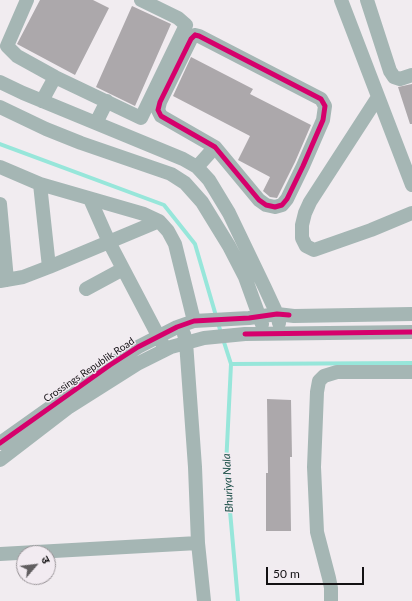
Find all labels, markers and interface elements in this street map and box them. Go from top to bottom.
street label: Crossings Republik Road [41,335,137,405]
water label: Bhuriya Nala [220,453,236,513]
north arrow [16,545,56,585]
text: उ [39,554,53,565]
scale bar [268,559,366,585]
text: 50 m [273,566,300,581]

